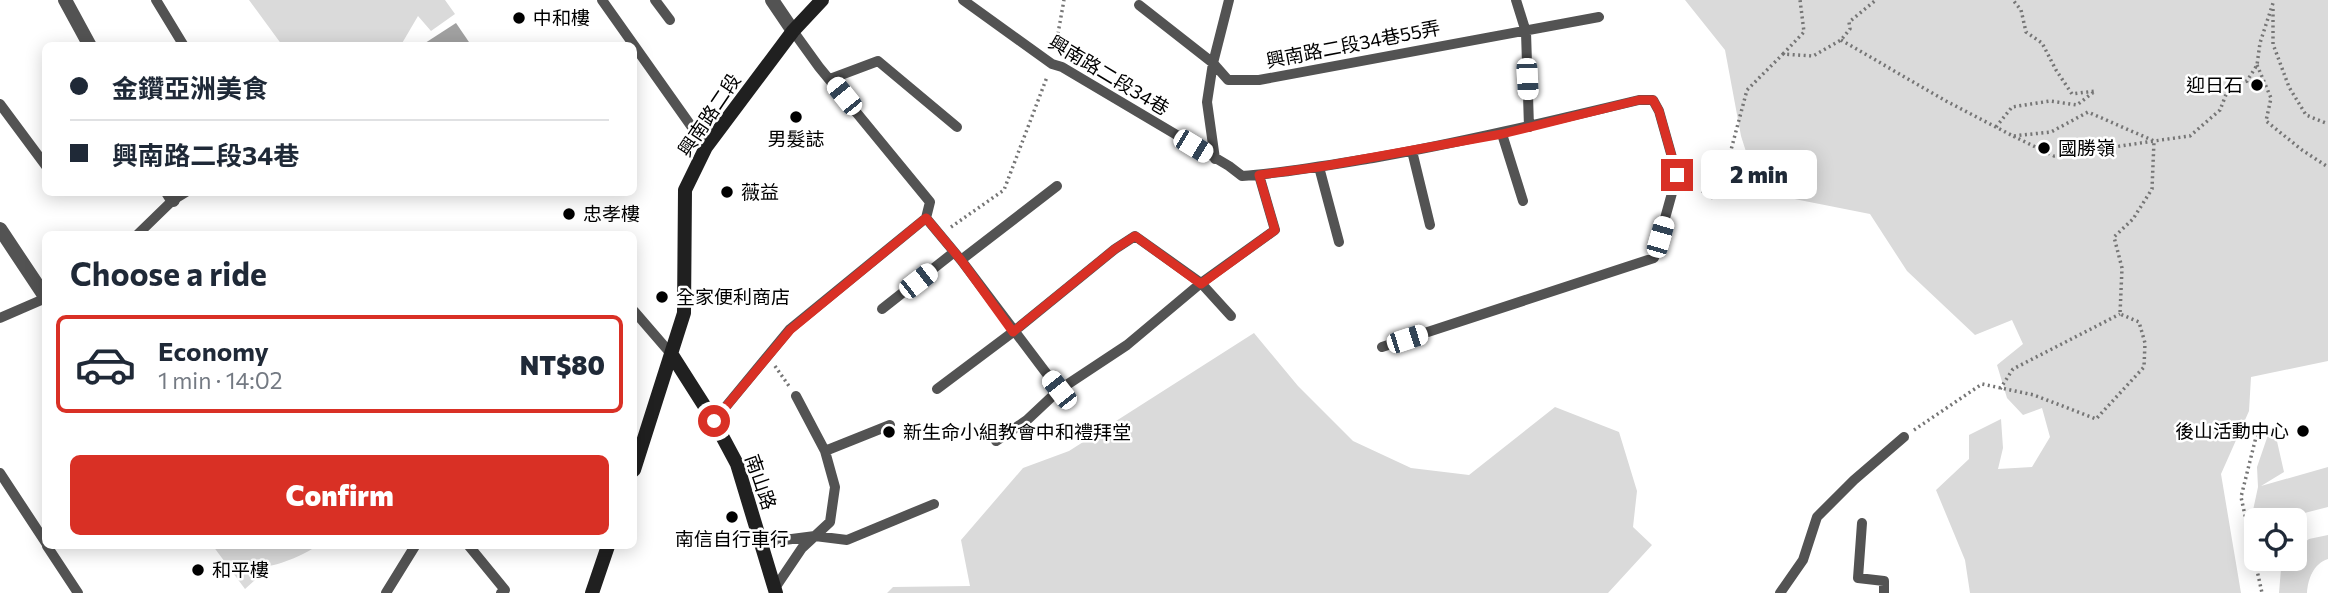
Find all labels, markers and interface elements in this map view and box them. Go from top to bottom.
place label: 中和樓 [533,6,590,29]
marker: 中和樓 [511,10,527,26]
street label: 興南路二段34巷55弄 [1264,15,1442,72]
street label: 興南路二段34巷 [1045,30,1174,120]
car [1516,57,1539,101]
street label: 興南路二段 [672,69,745,161]
text: 金鑽亞洲美食 [112,72,268,103]
car [823,73,866,119]
place label: 迎日石 [2186,73,2243,96]
marker: 迎日石 [2249,77,2265,93]
marker: 男髮誌 [788,109,804,125]
car [1170,126,1217,166]
place label: 男髮誌 [767,127,825,150]
place label: 國勝嶺 [2058,136,2115,159]
text: 興南路二段34巷 [112,139,299,170]
marker: 國勝嶺 [2036,140,2052,156]
callout: 2 min [1702,150,1817,200]
route end [1661,159,1693,191]
text: 2 min [1730,160,1788,188]
place label: 薇益 [741,180,779,203]
marker: 薇益 [719,184,735,200]
place label: 忠孝樓 [583,202,640,225]
marker: 忠孝樓 [561,206,577,222]
car [1645,214,1676,260]
text: Choose a ride [70,253,267,293]
car [895,260,942,302]
place label: 全家便利商店 [676,285,790,308]
marker: 全家便利商店 [654,289,670,305]
car [1384,323,1431,355]
icon: car [74,333,137,396]
text: Economy [158,335,269,366]
text: NT$80 [520,349,605,380]
text: 1 min · 14:02 [158,366,282,394]
car [1038,367,1081,413]
route start [698,405,730,437]
place label: 後山活動中心 [2175,419,2289,442]
place label: 新生命小組教會中和禮拜堂 [903,420,1131,443]
marker: 後山活動中心 [2295,423,2311,439]
marker: 新生命小組教會中和禮拜堂 [881,424,897,440]
street label: 南山路 [741,451,782,513]
button: Confirm [70,455,609,535]
map controls [2244,508,2307,571]
button: locate [2244,508,2307,571]
marker: 南信自行車行 [724,509,740,525]
place label: 南信自行車行 [675,527,789,550]
place label: 和平樓 [212,558,269,581]
marker: 和平樓 [190,562,206,578]

